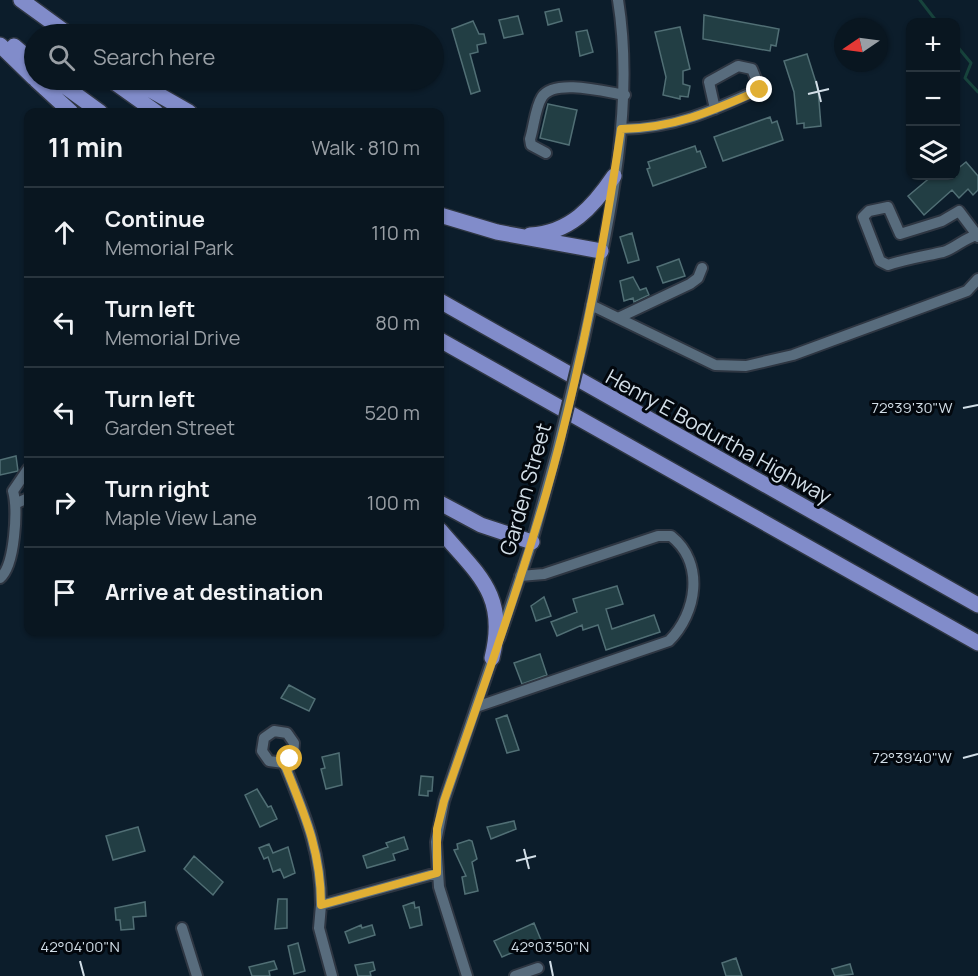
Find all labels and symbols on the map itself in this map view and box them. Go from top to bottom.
north arrow [834,18,888,72]
route end [746,76,772,102]
street label: Henry E Bodurtha Highway [601,362,837,510]
text: 72°39'30"W [872,397,953,418]
street label: Garden Street [493,419,557,559]
route start [276,745,302,771]
text: 72°39'40"W [872,747,952,768]
text: 42°04'00"N [40,936,120,957]
text: 42°03'50"N [511,936,589,957]

